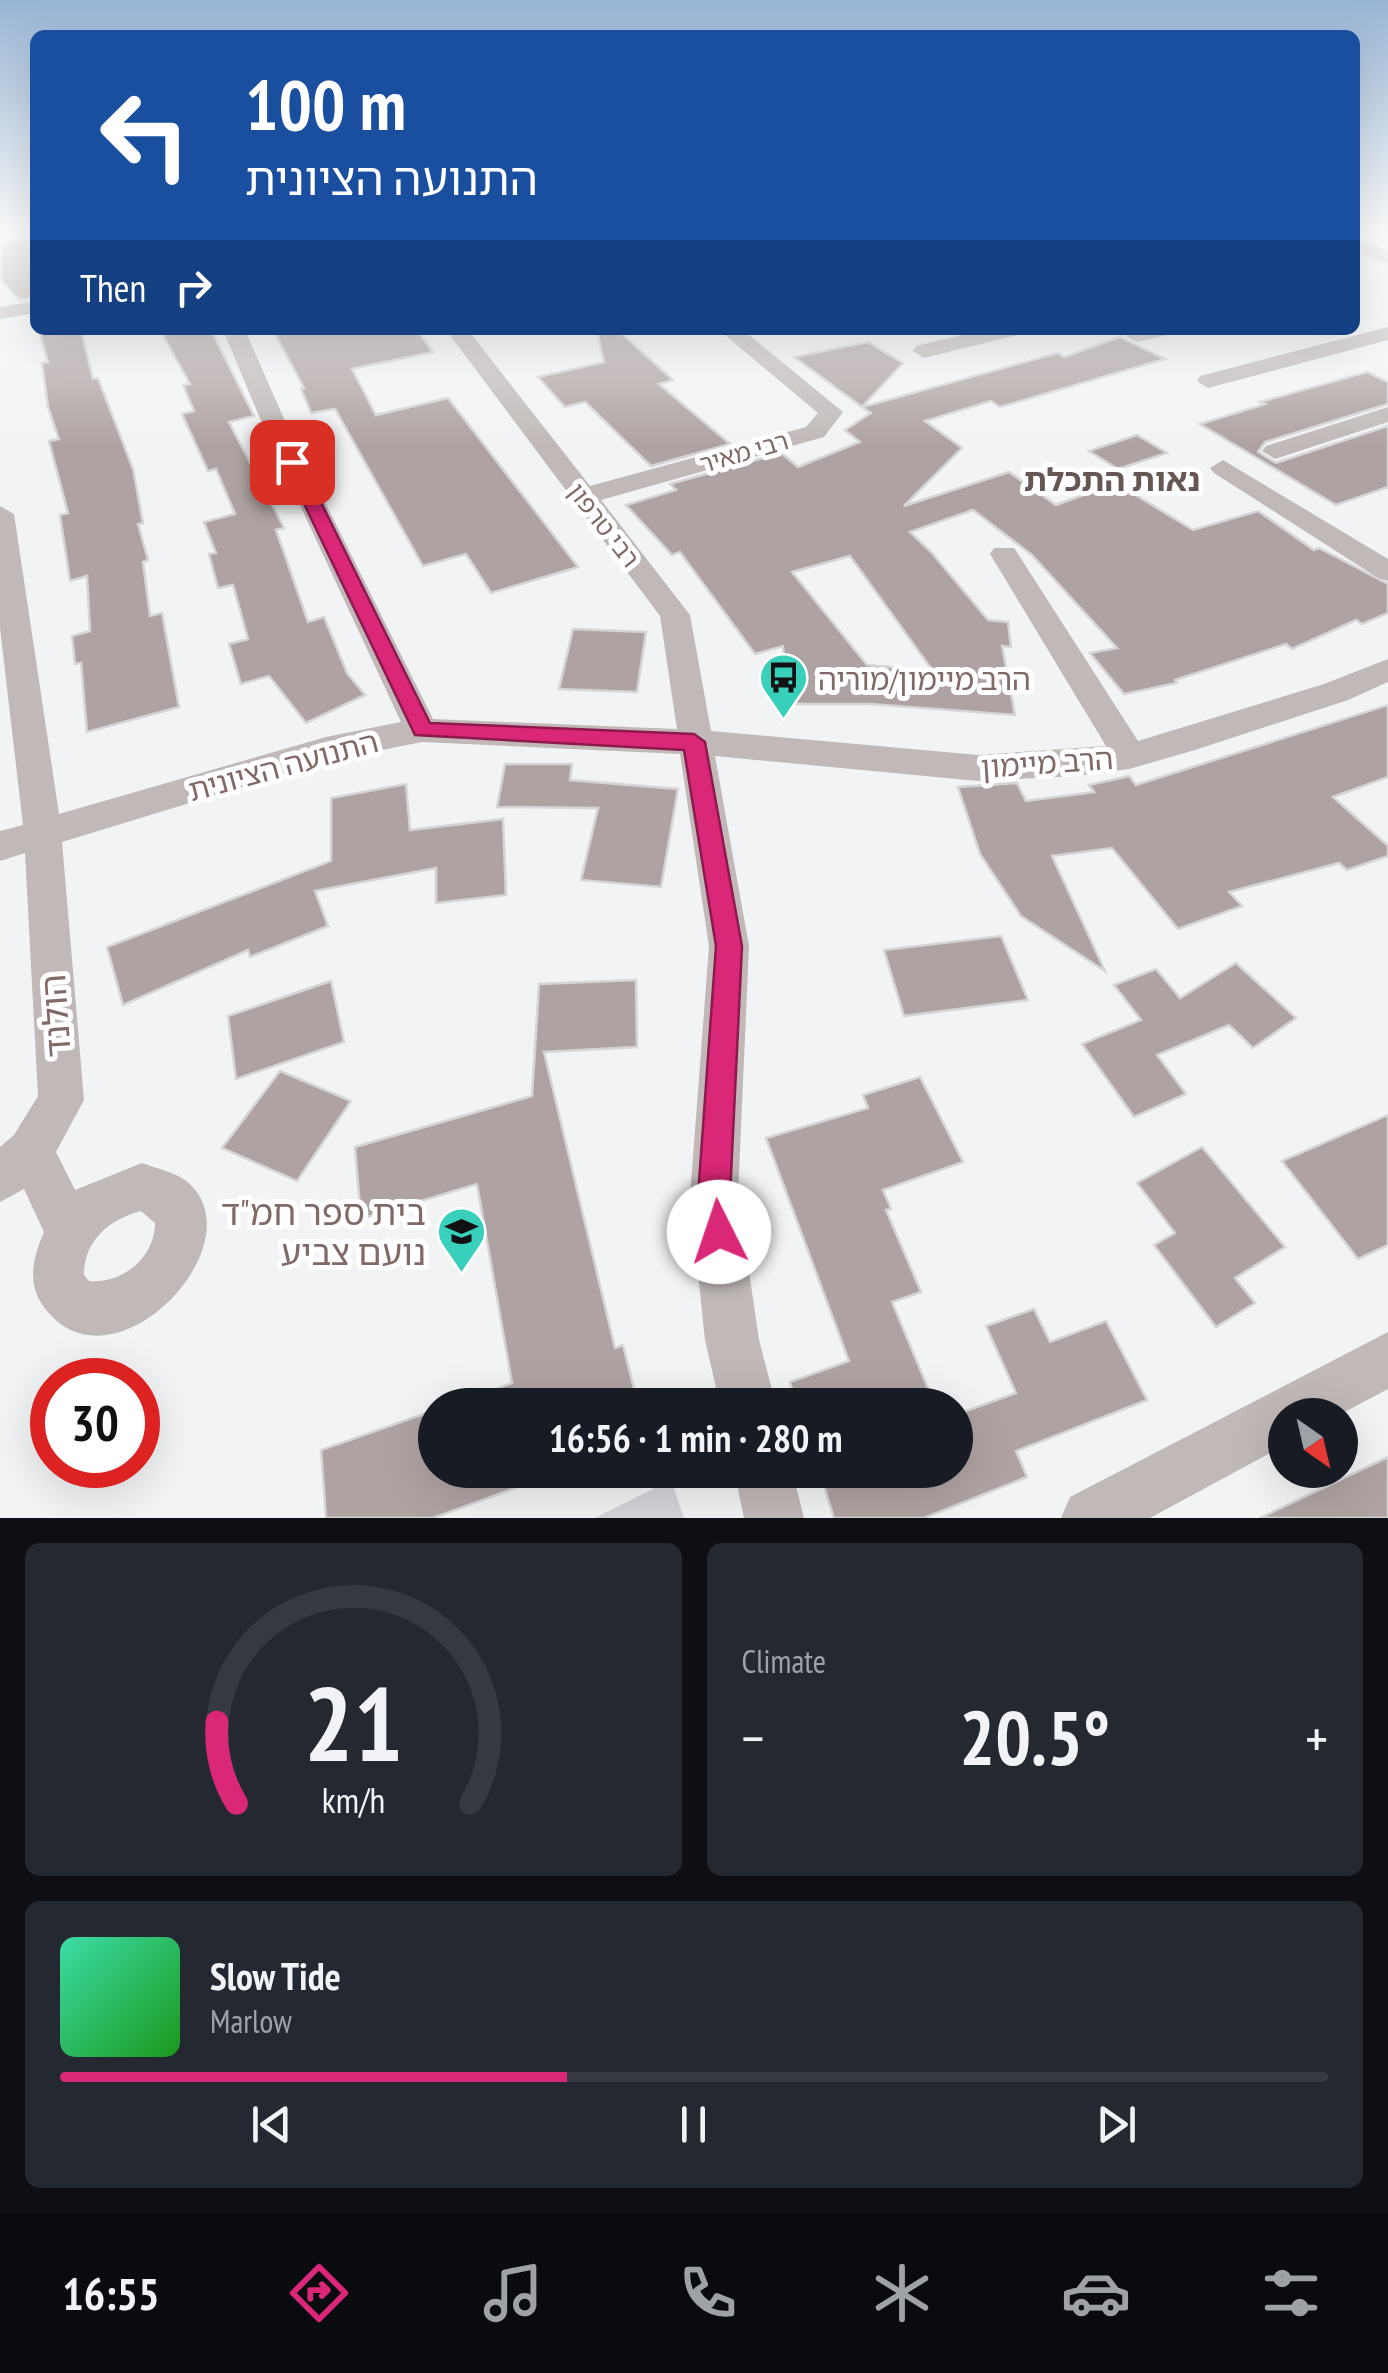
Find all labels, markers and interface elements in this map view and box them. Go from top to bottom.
text: 100 m [245,59,406,149]
icon: left [80,70,210,200]
text: התנועה הציונית [245,149,538,207]
icon: right [166,260,221,315]
text: Then [80,263,146,312]
pin [250,420,335,505]
street label: רבי מאיר [696,424,792,480]
icon: arrive [265,435,320,490]
district label: נאות התכלת [1024,458,1200,500]
street label: רבי טרפון [561,476,647,574]
bus stop icon: הרב מיימון/מוריה [757,652,809,720]
place label: הרב מיימון/מוריה [818,659,1031,698]
street label: התנועה הציונית [184,721,382,809]
street label: הרב מיימון [979,738,1115,786]
street label: הולנד [29,973,81,1059]
position arrow [667,1180,771,1284]
place label: בית ספר חמ"ד נועם צביע [221,1189,426,1275]
school or university icon: בית ספר חמ"ד נועם צביע [435,1206,487,1274]
speed limit sign: 30 [30,1358,160,1488]
north arrow [1268,1398,1358,1488]
map controls [1268,1398,1358,1488]
text: 16:56 · 1 min · 280 m [549,1413,842,1462]
text: Climate [742,1640,826,1682]
text: 21 [304,1655,403,1790]
text: 20.5° [959,1689,1110,1786]
text: − [742,1702,764,1773]
text: + [1305,1702,1328,1773]
text: km/h [322,1777,385,1823]
text: Slow Tide [210,1951,341,2000]
text: Marlow [210,2000,292,2042]
icon: previous [244,2097,299,2152]
icon: pause [666,2097,721,2152]
icon: next [1089,2097,1144,2152]
icon: directions [284,2258,354,2328]
icon: music [478,2258,548,2328]
icon: phone [673,2258,743,2328]
icon: climate [867,2258,937,2328]
icon: car [1061,2258,1131,2328]
icon: filters [1256,2258,1326,2328]
text: 16:55 [62,2264,160,2322]

